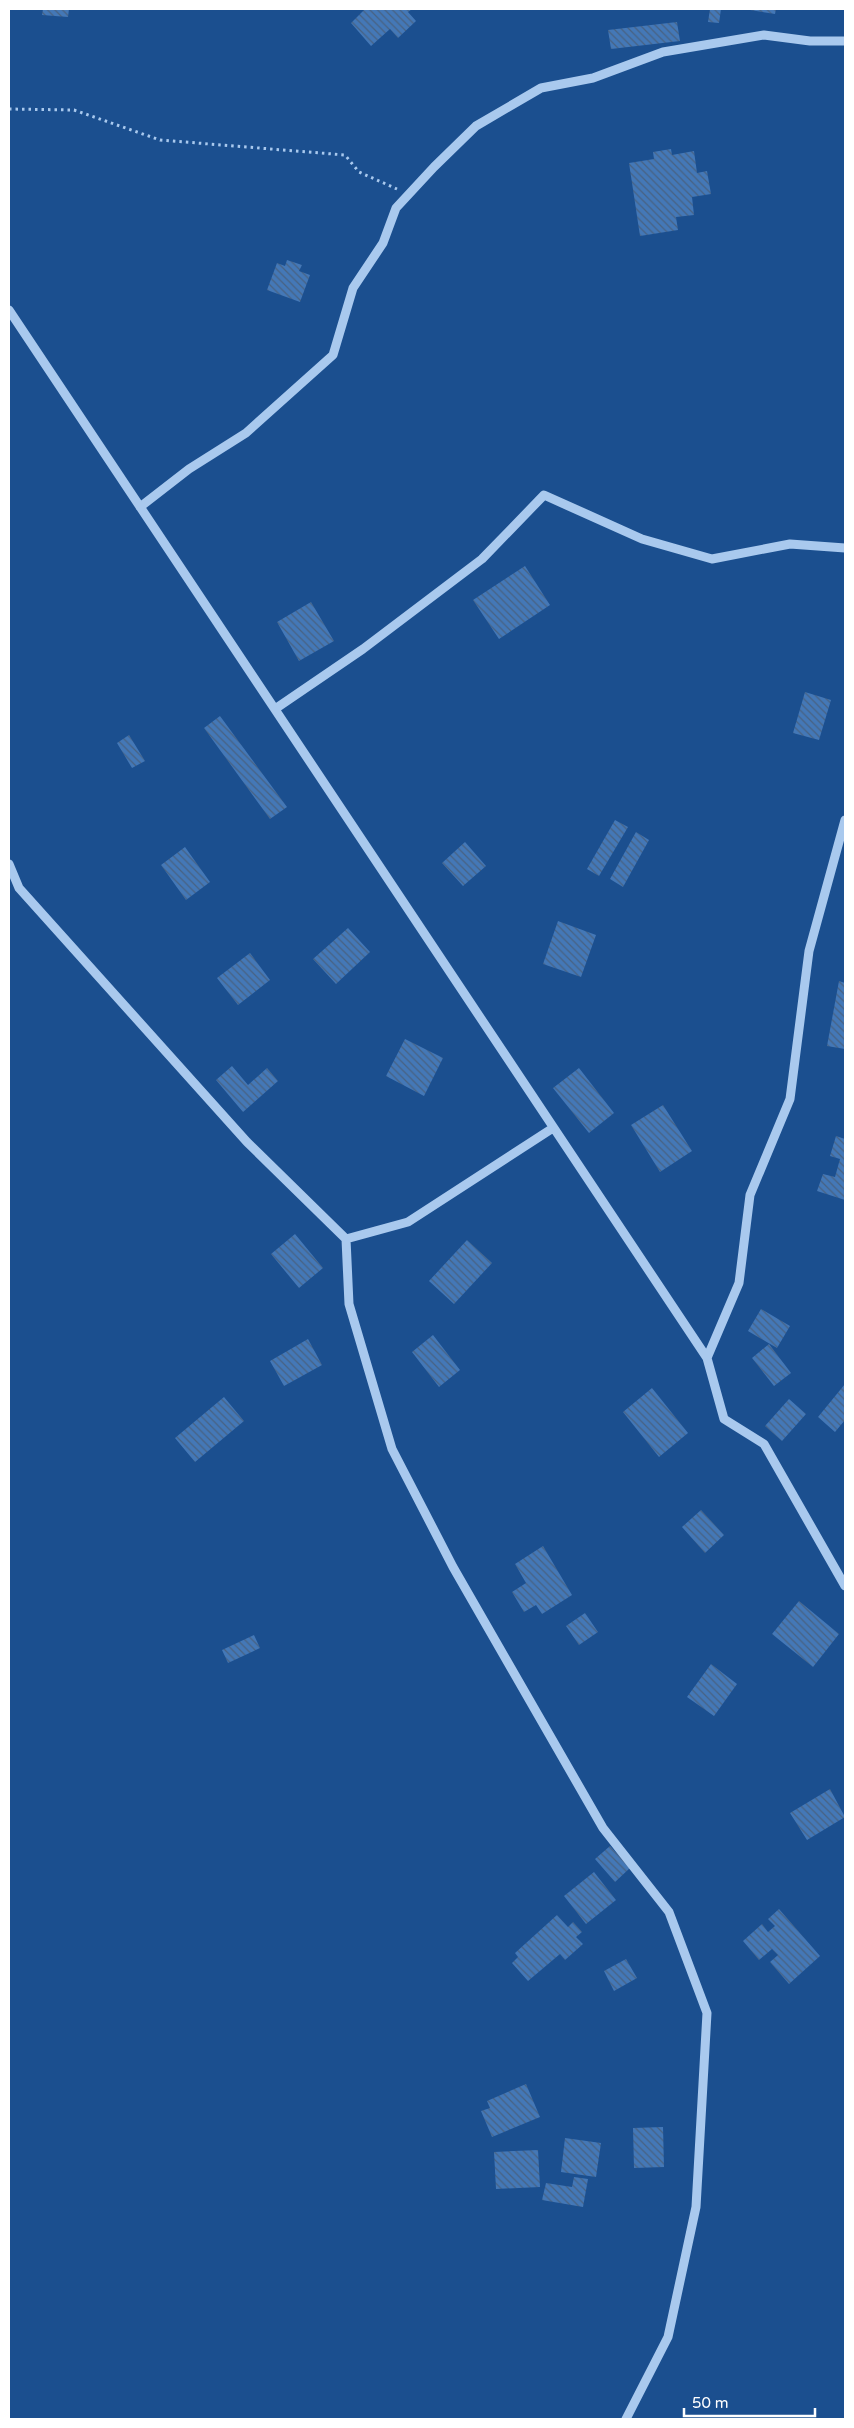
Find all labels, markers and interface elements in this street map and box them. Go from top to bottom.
scale bar [684,2386,815,2418]
text: 50 m [692,2394,729,2412]

